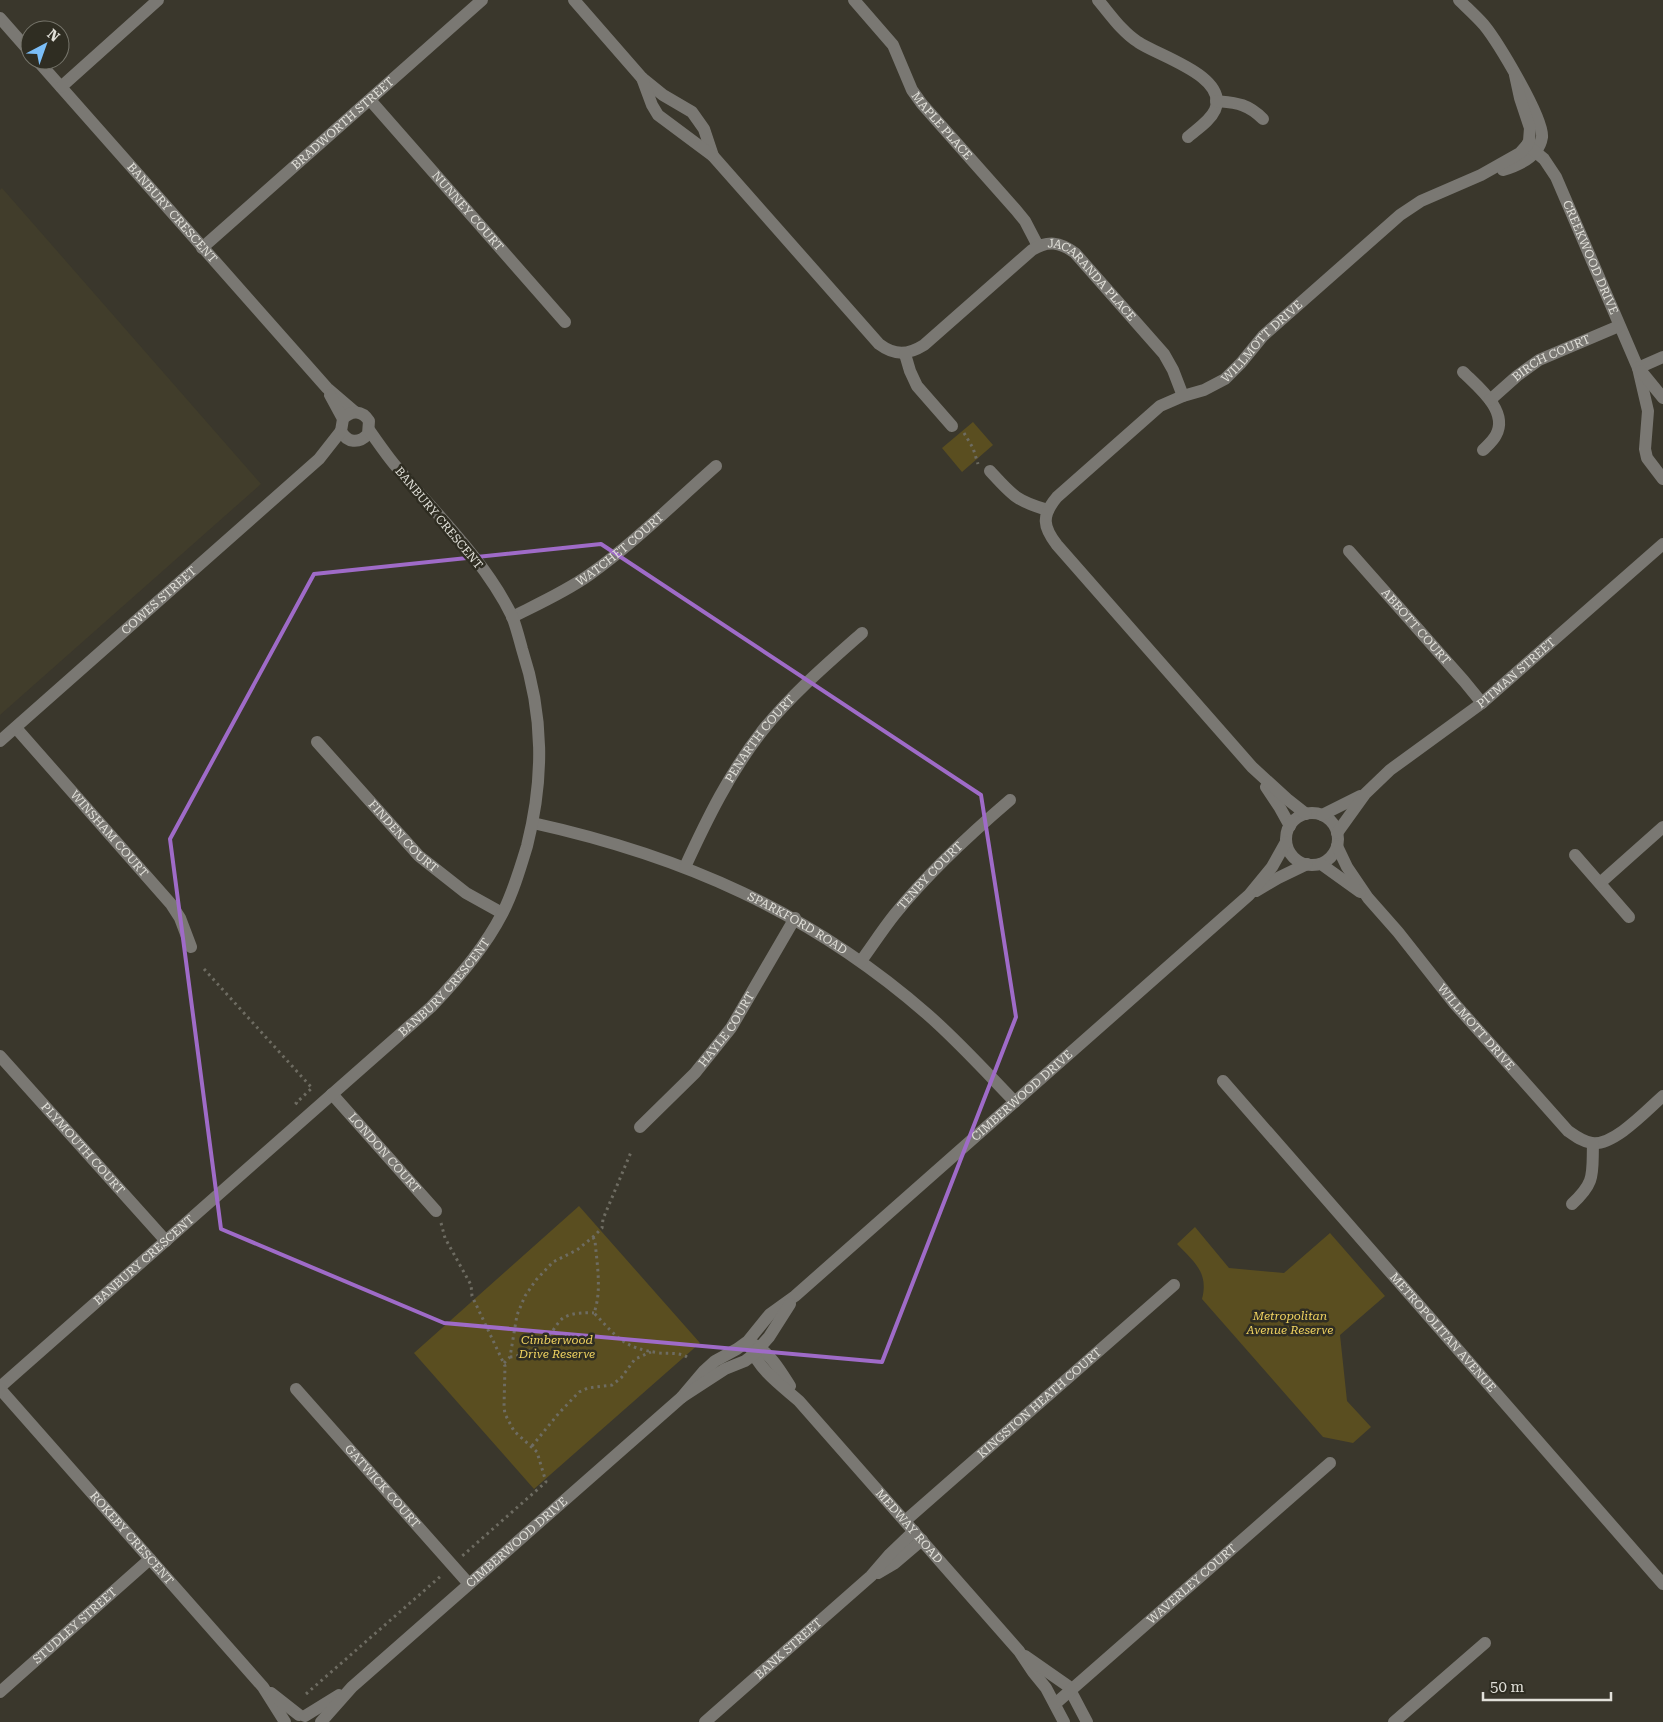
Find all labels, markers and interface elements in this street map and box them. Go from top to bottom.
north arrow [20,20,70,70]
text: N [44,26,63,45]
street label: BRADWORTH STREET [289,74,397,172]
street label: MAPLE PLACE [909,89,975,163]
street label: BANBURY CRESCENT [124,160,220,266]
street label: NUNNEY COURT [429,169,506,254]
street label: CREEKWOOD DRIVE [1560,198,1621,316]
street label: JACARANDA PLACE [1047,236,1139,324]
street label: WILLMOTT DRIVE [1219,297,1305,385]
street label: BIRCH COURT [1509,332,1592,384]
street label: BANBURY CRESCENT [392,464,486,572]
street label: WATCHET COURT [573,510,667,589]
street label: COWES STREET [118,564,199,637]
street label: ABBOTT COURT [1379,586,1453,668]
street label: PITMAN STREET [1474,635,1558,711]
street label: PENARTH COURT [722,692,797,785]
street label: WINSHAM COURT [67,788,151,880]
street label: FINDEN COURT [366,797,441,875]
street label: TENBY COURT [895,839,966,912]
street label: SPARKFORD ROAD [745,889,850,957]
street label: BANBURY CRESCENT [396,936,493,1039]
street label: WILLMOTT DRIVE [1435,981,1517,1073]
street label: HAYLE COURT [696,990,757,1070]
street label: CIMBERWOOD DRIVE [969,1047,1075,1144]
street label: PLYMOUTH COURT [38,1100,128,1197]
street label: LONDON COURT [345,1110,424,1196]
street label: BANBURY CRESCENT [91,1212,197,1308]
street label: METROPOLITAN AVENUE [1387,1270,1499,1395]
park label: Metropolitan Avenue Reserve [1246,1309,1333,1337]
park label: Cimberwood Drive Reserve [518,1333,595,1361]
street label: KINGSTON HEATH COURT [975,1345,1104,1461]
street label: GATWICK COURT [342,1442,423,1531]
street label: MEDWAY ROAD [873,1486,946,1566]
street label: ROKEBY CRESCENT [87,1489,176,1588]
street label: CIMBERWOOD DRIVE [463,1494,570,1590]
street label: WAVERLEY COURT [1144,1541,1239,1627]
street label: STUDLEY STREET [30,1585,120,1667]
street label: BANK STREET [752,1615,825,1682]
scale bar [1483,1670,1610,1702]
text: 50 m [1490,1678,1525,1696]

